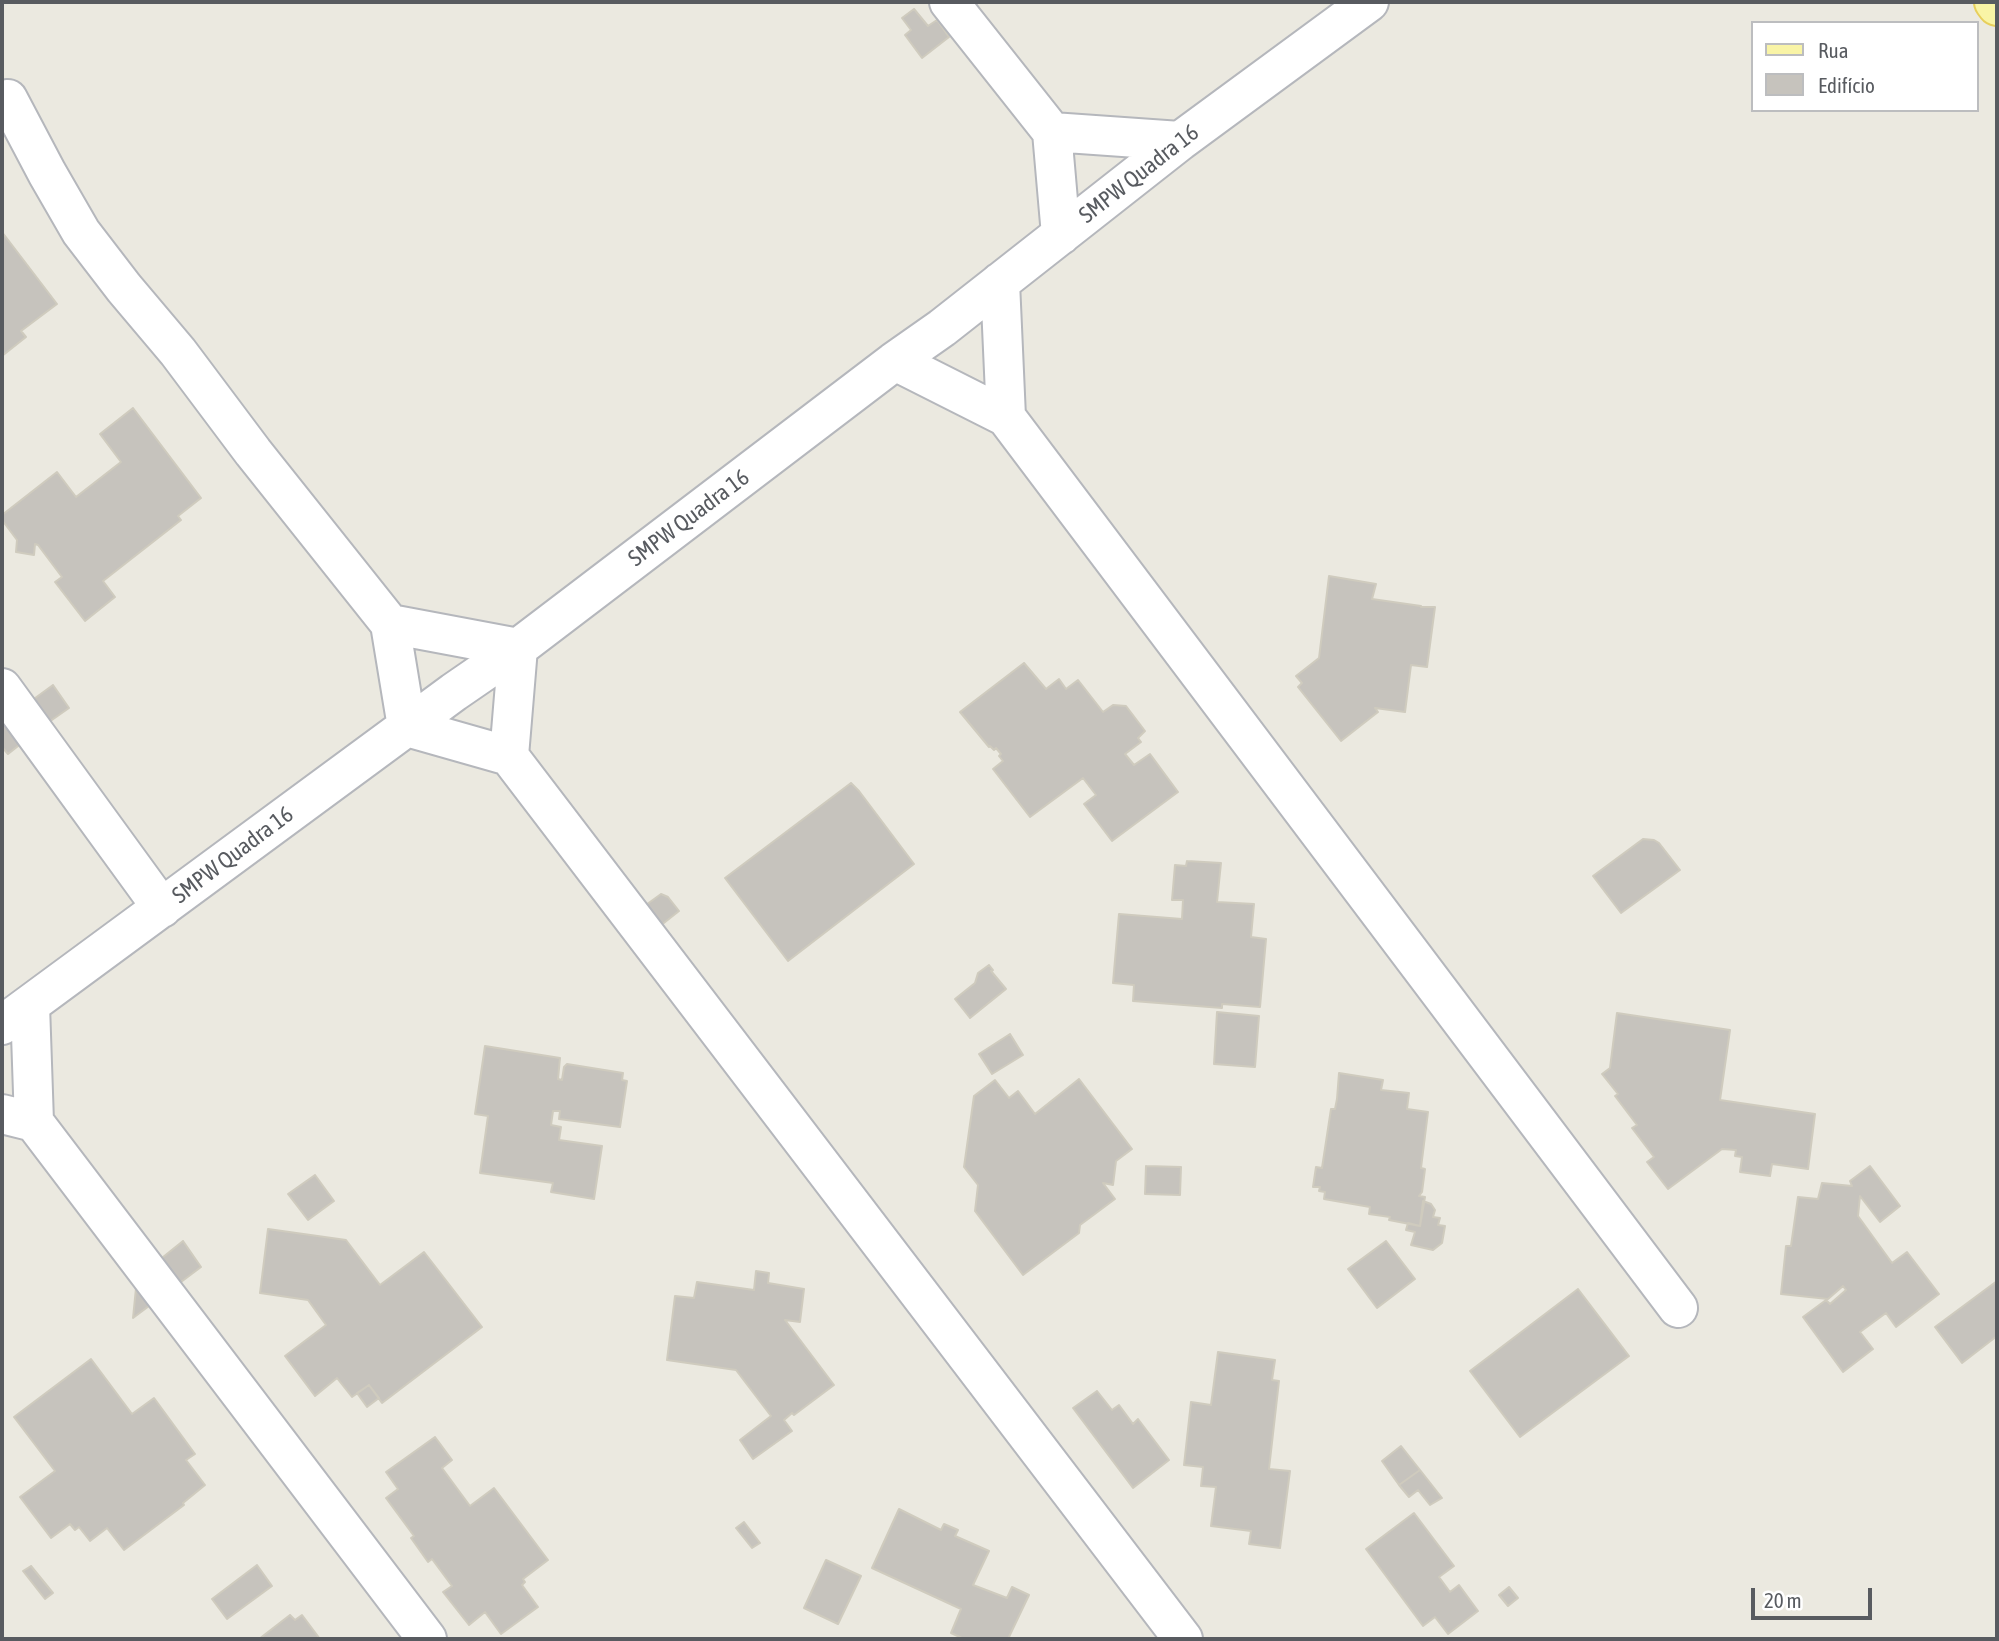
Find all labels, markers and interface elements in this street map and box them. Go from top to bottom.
legend [1750,21,1978,112]
text: Rua [1818,38,1848,62]
text: Edifício [1818,73,1875,97]
street label: SMPW Quadra 16 [1074,119,1204,229]
street label: SMPW Quadra 16 [623,464,755,572]
street label: SMPW Quadra 16 [167,801,299,909]
scale bar [1754,1574,1875,1618]
text: 20 m [1764,1588,1802,1612]

